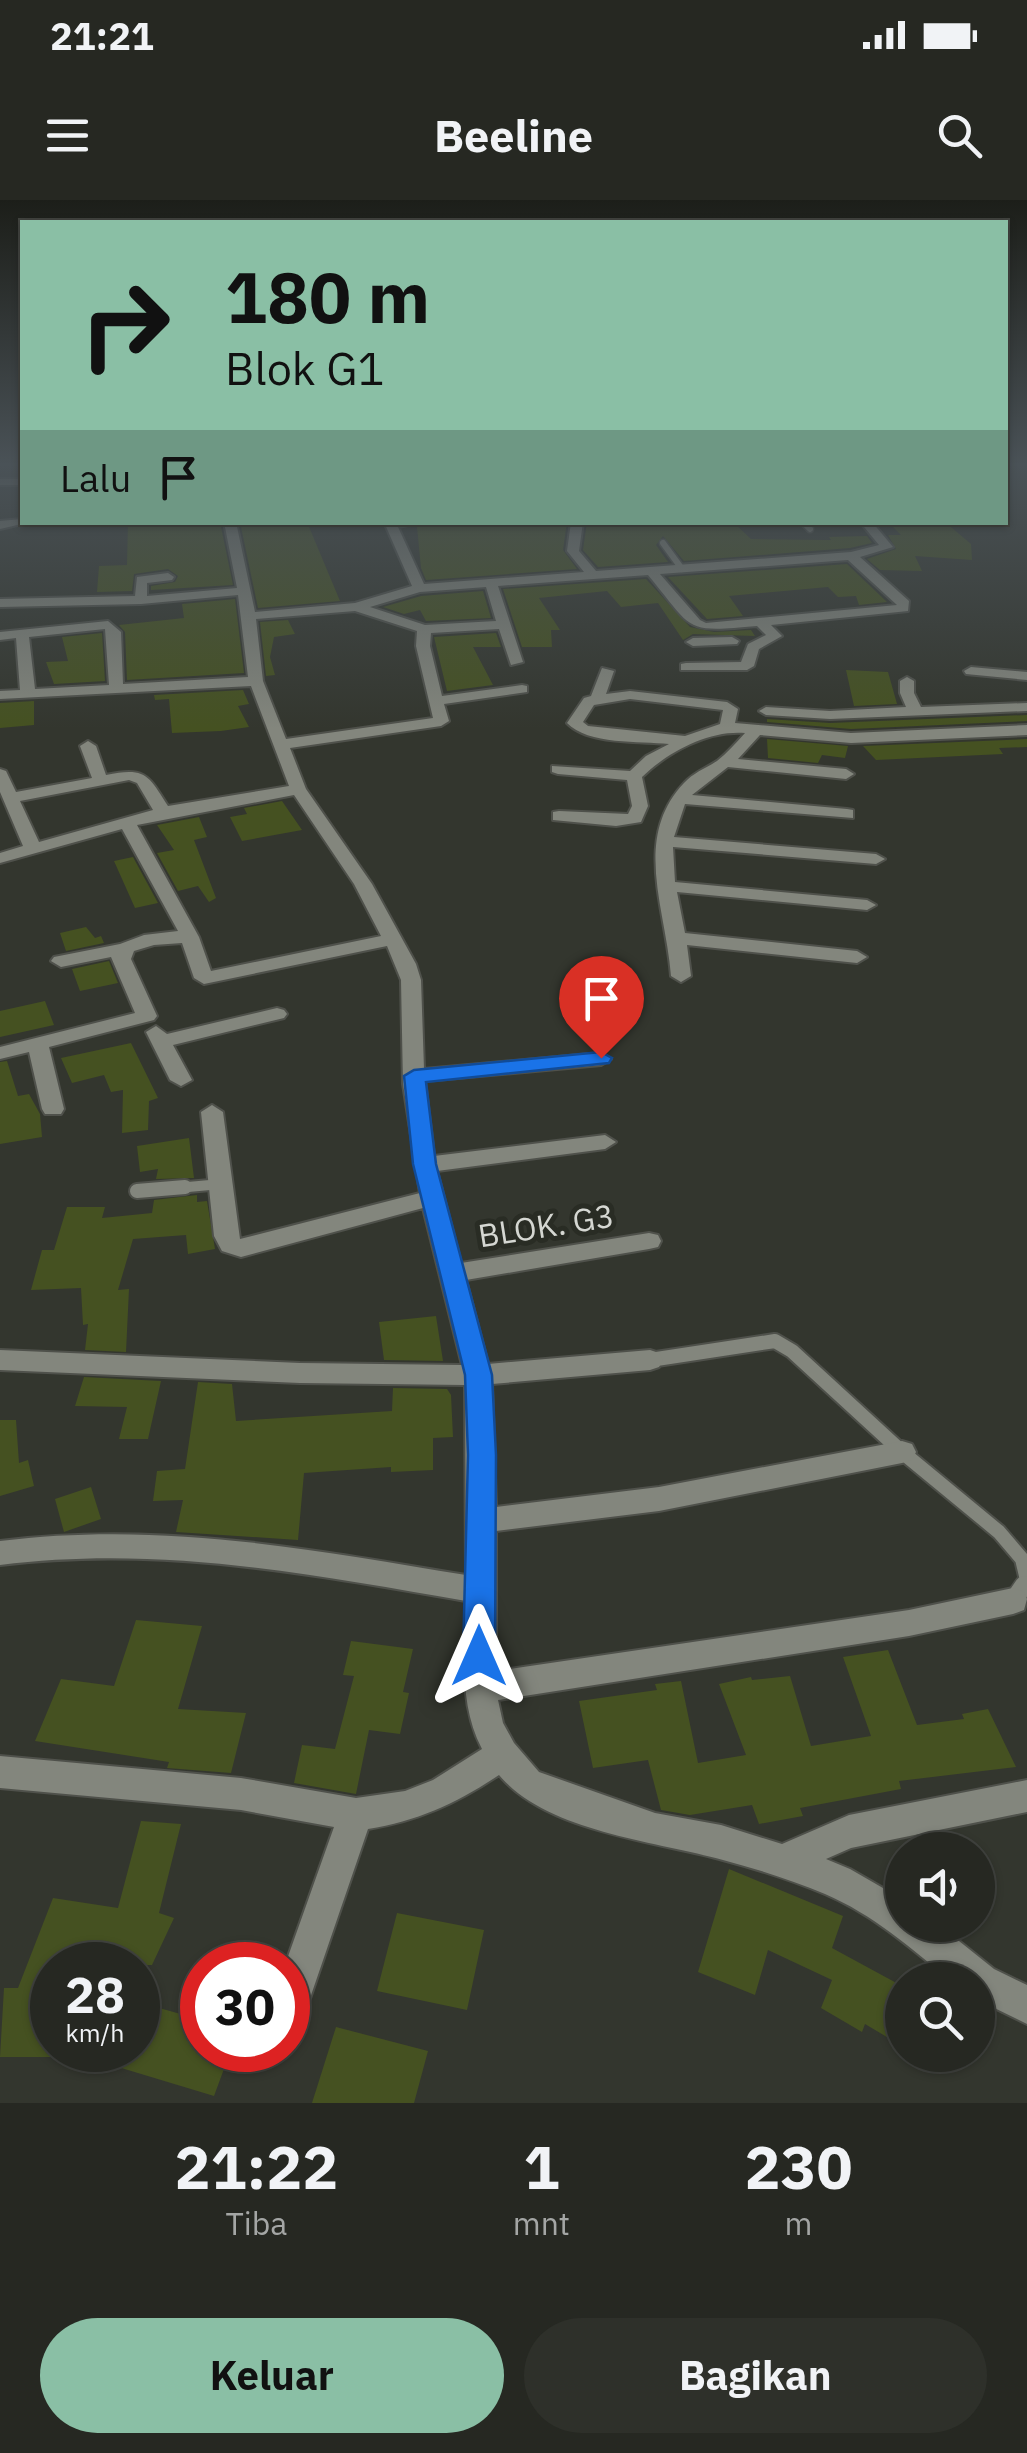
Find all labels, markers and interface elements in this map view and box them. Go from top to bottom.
text: 21:21 [50,11,154,60]
text: Beeline [434,106,593,164]
icon: menu [40,108,95,163]
icon: search [932,108,987,163]
text: 180 m [225,251,430,342]
icon: right [60,260,190,390]
text: Blok G1 [225,339,384,397]
icon: arrive [151,450,206,505]
text: Lalu [60,453,131,502]
pin [559,956,644,1059]
icon: arrive [574,971,629,1026]
street label: BLOK. G3 [475,1194,617,1256]
position arrow [427,1604,531,1708]
map controls [885,1832,995,2072]
button: sound [885,1832,995,1942]
speed limit sign: 30 [180,1942,310,2072]
text: 28 [65,1962,125,2027]
button: search [885,1962,995,2072]
text: km/h [66,2016,124,2049]
text: 21:22 [174,2127,338,2206]
text: 1 [523,2127,559,2206]
text: 230 [745,2127,853,2206]
text: Tiba [225,2202,287,2244]
text: mnt [513,2202,570,2244]
text: m [785,2202,813,2244]
button: Keluar [40,2318,504,2433]
button: Bagikan [524,2318,987,2433]

